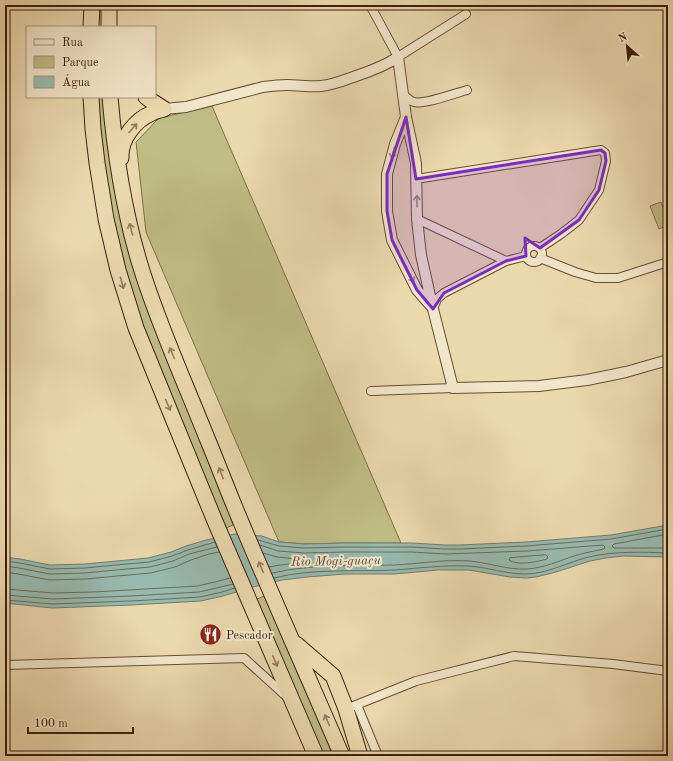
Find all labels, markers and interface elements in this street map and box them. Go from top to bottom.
legend [26,26,156,98]
north arrow [607,26,647,66]
text: N [617,31,630,45]
text: Rua [62,37,83,49]
text: Parque [62,57,99,69]
text: Água [62,74,90,89]
one-way arrow [128,123,137,133]
one-way arrow [389,146,396,159]
one-way arrow [413,195,420,208]
one-way arrow [127,223,134,236]
one-way arrow [408,271,415,283]
one-way arrow [119,276,126,289]
one-way arrow [168,347,175,359]
one-way arrow [164,398,172,410]
one-way arrow [217,467,225,479]
water label: Rio Mogi-guaçu [290,554,382,569]
one-way arrow [256,562,264,574]
restaurant icon: Pescador [198,622,224,648]
place label: Pescador [226,630,273,642]
one-way arrow [272,654,279,666]
scale bar [28,709,133,735]
one-way arrow [323,715,330,727]
text: 100 m [34,718,68,730]

